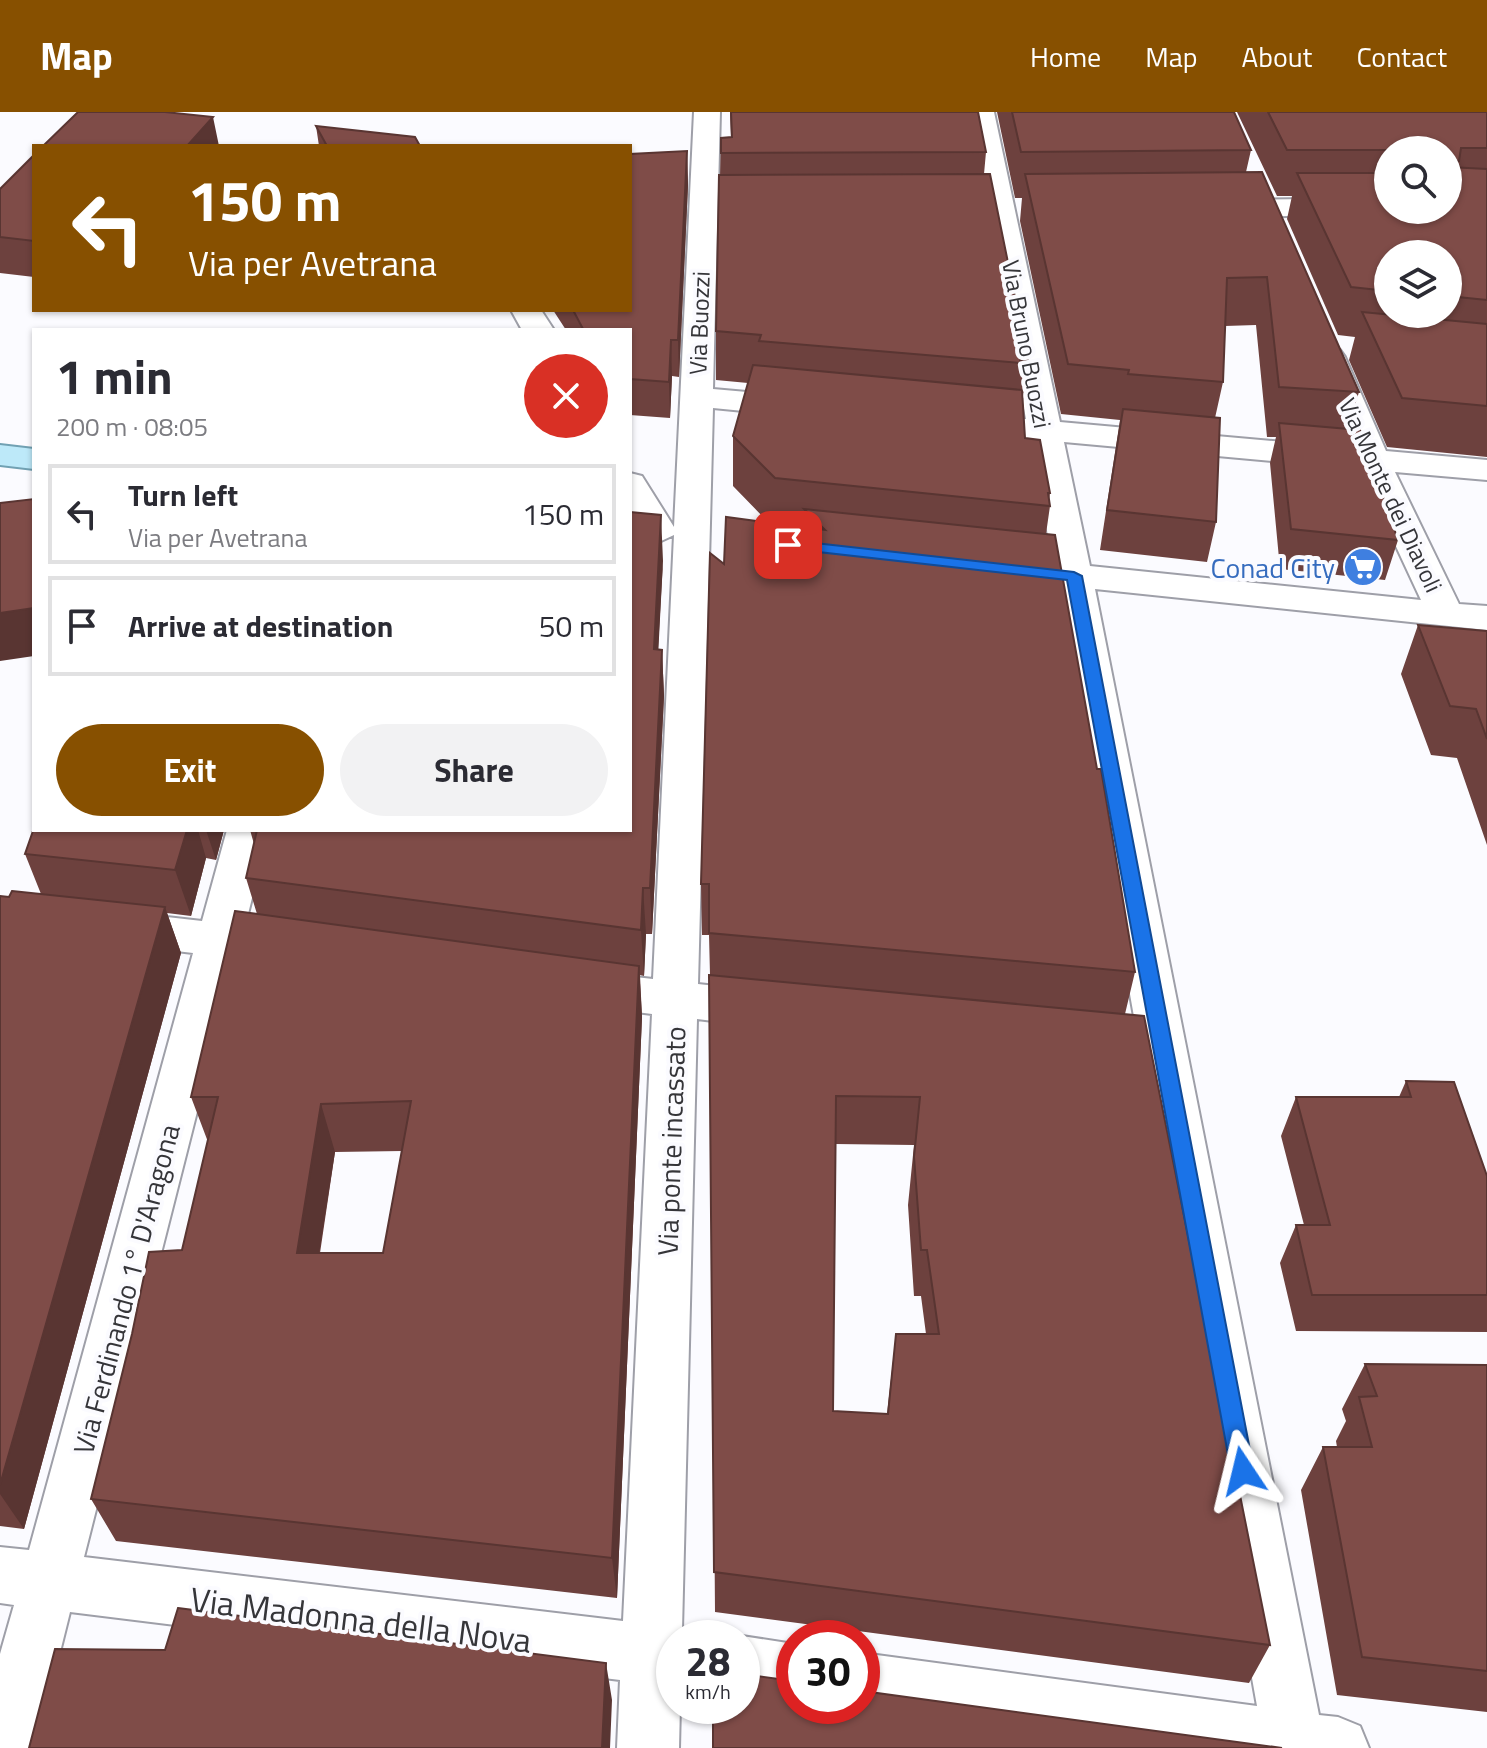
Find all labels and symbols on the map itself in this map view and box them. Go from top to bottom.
street label: Via Bruno Buozzi [993,257,1061,431]
street label: Via Buozzi [679,271,719,375]
street label: Via Monte dei Diavoli [1330,392,1452,598]
pin [754,511,822,579]
place label: Conad City [1211,546,1335,589]
supermarket icon: Conad City [1342,546,1384,588]
street label: Via ponte incassato [646,1026,696,1256]
street label: Via Ferdinando 1° D'Aragona [61,1119,191,1459]
position arrow [1201,1429,1285,1513]
street label: Via Madonna della Nova [187,1572,535,1666]
speed limit sign: 30 [776,1620,880,1724]

